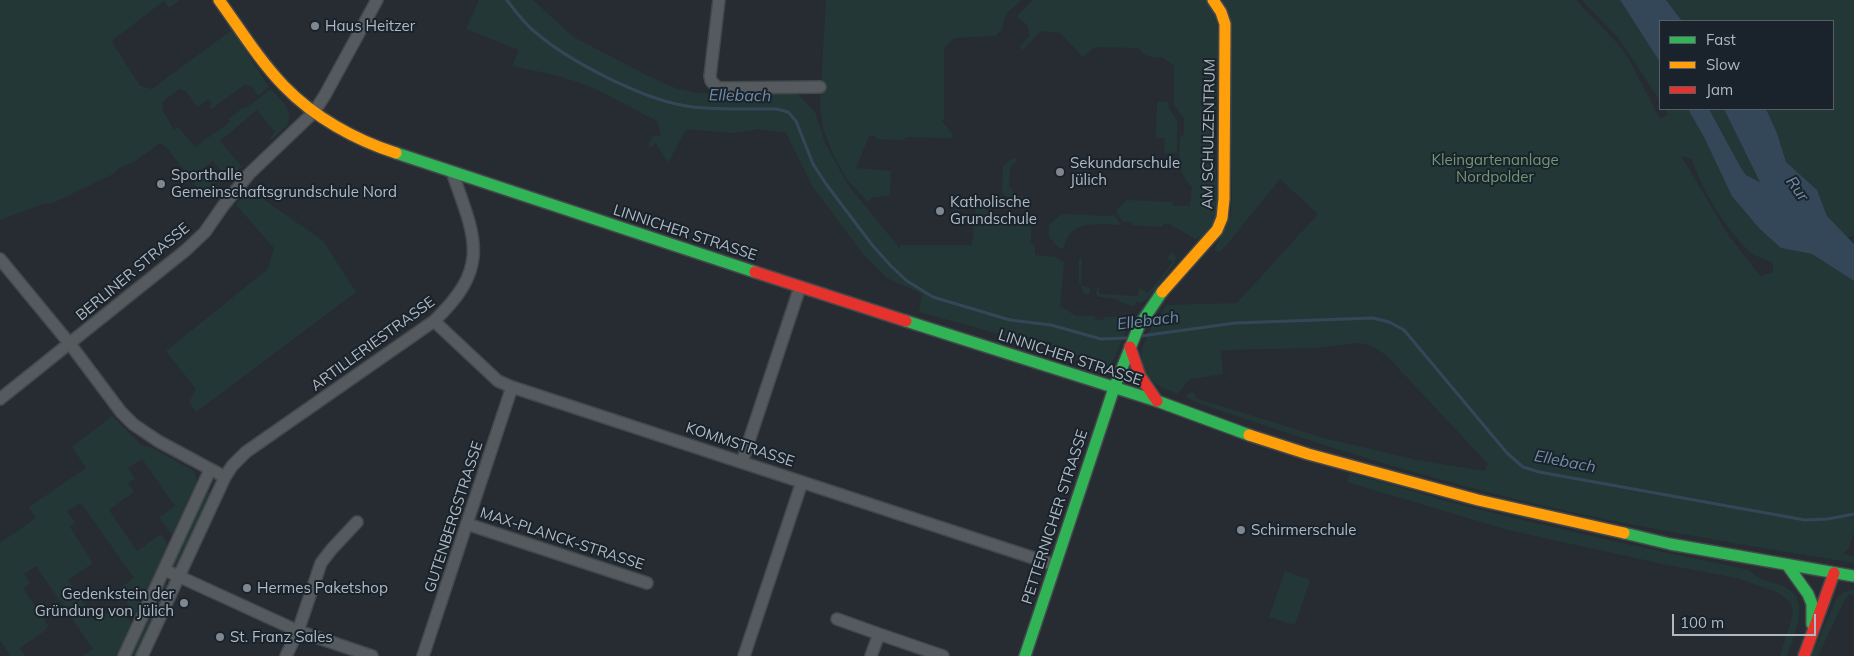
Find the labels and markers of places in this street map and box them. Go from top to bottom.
place label: Haus Heitzer [325,17,415,35]
marker: Haus Heitzer [309,20,321,32]
place label: Sekundarschule Jülich [1070,154,1180,189]
place label: Sporthalle Gemeinschaftsgrundschule Nord [171,166,397,201]
marker: Sekundarschule Jülich [1054,166,1066,178]
marker: Sporthalle Gemeinschaftsgrundschule Nord [155,178,167,190]
place label: Katholische Grundschule [950,193,1037,228]
marker: Katholische Grundschule [934,205,946,217]
place label: Schirmerschule [1251,521,1356,539]
marker: Schirmerschule [1235,524,1247,536]
place label: Hermes Paketshop [257,579,388,597]
marker: Hermes Paketshop [241,582,253,594]
place label: Gedenkstein der Gründung von Jülich [35,585,174,620]
marker: Gedenkstein der Gründung von Jülich [178,597,190,609]
place label: St. Franz Sales [230,628,333,646]
marker: St. Franz Sales [214,631,226,643]

